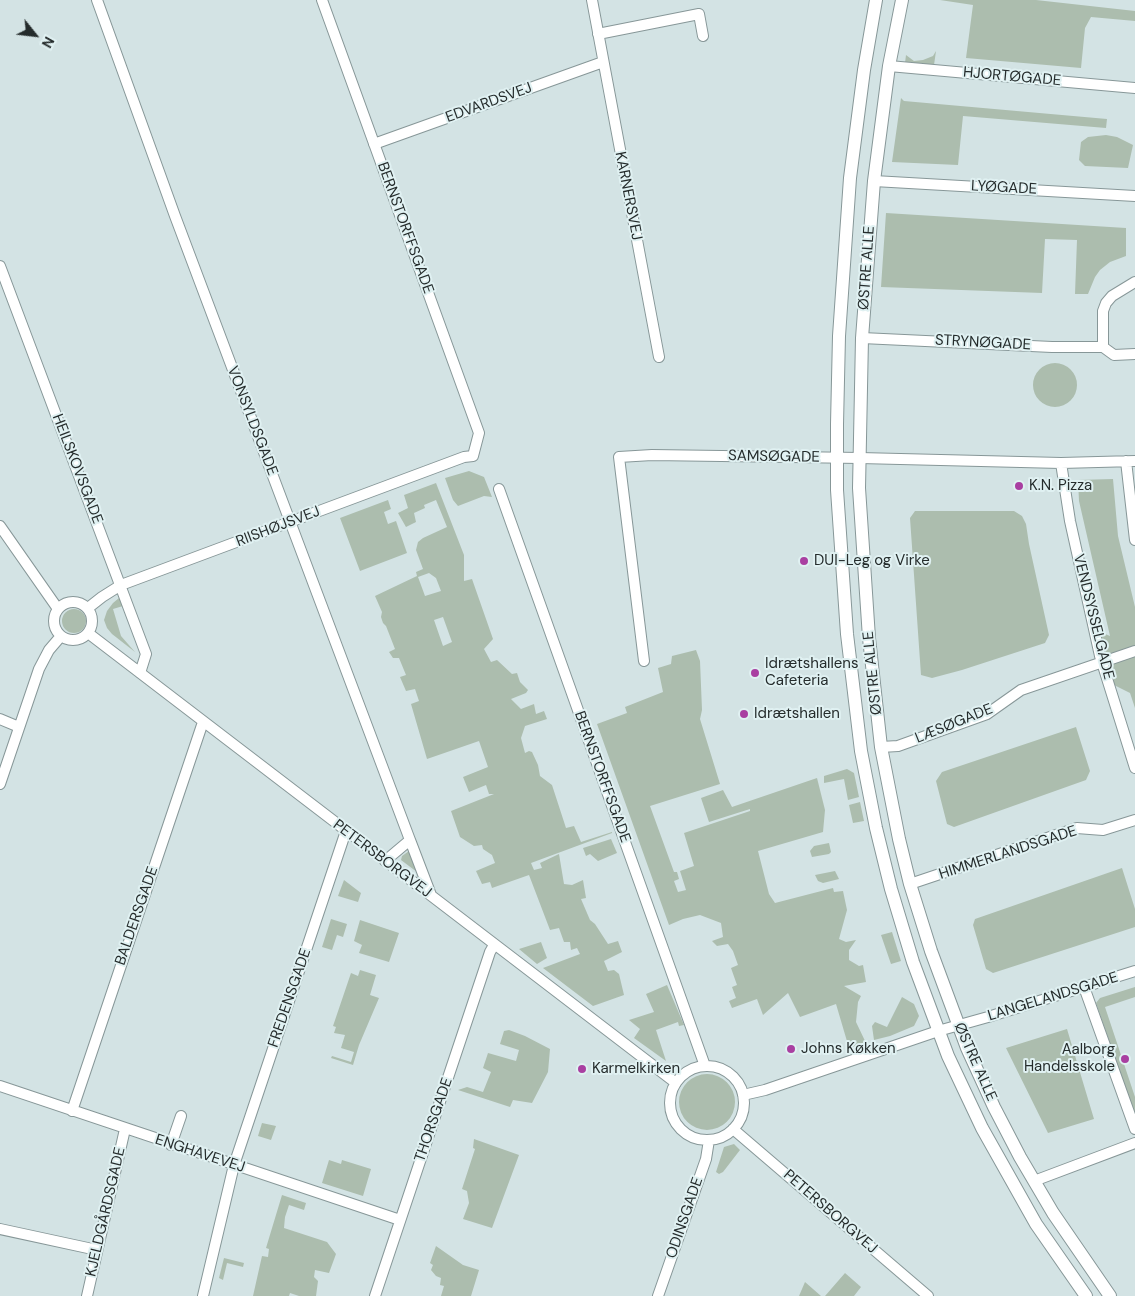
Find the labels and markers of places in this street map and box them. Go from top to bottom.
place label: K.N. Pizza [1029,477,1092,495]
marker: K.N. Pizza [1013,480,1025,492]
place label: DUI-Leg og Virke [814,552,930,570]
marker: DUI-Leg og Virke [798,555,810,567]
place label: Idrætshallens Cafeteria [765,655,858,690]
marker: Idrætshallens Cafeteria [749,667,761,679]
place label: Idrætshallen [754,705,840,723]
marker: Idrætshallen [738,708,750,720]
place label: Johns Køkken [801,1040,896,1058]
place label: Aalborg Handelsskole [1024,1041,1115,1076]
marker: Johns Køkken [785,1043,797,1055]
marker: Aalborg Handelsskole [1119,1053,1131,1065]
place label: Karmelkirken [592,1060,680,1078]
marker: Karmelkirken [576,1063,588,1075]

